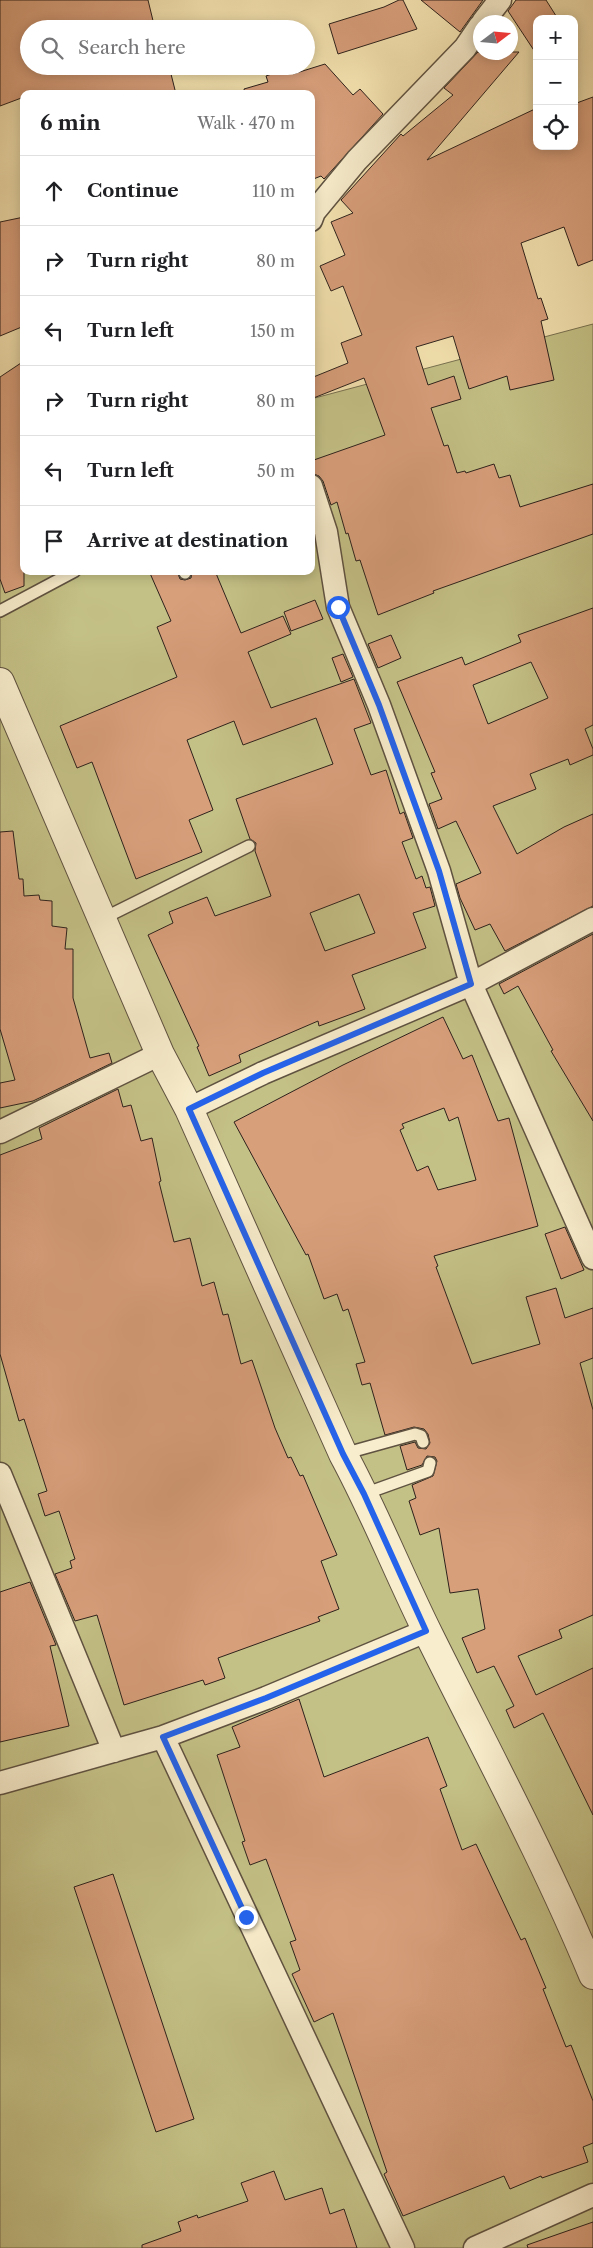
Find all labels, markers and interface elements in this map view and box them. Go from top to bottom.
north arrow [473,15,518,60]
map controls [533,15,578,150]
button: + [533,15,578,60]
search box [20,20,315,75]
icon: search [38,34,66,62]
text: Search here [78,36,186,59]
button: − [533,60,578,105]
button: locate [533,105,578,150]
text: 6 min [40,110,101,135]
text: Walk · 470 m [197,113,295,133]
icon: ahead [40,177,68,205]
text: Continue [87,179,179,202]
text: 110 m [252,181,295,201]
icon: right [40,247,68,275]
text: Turn right [87,249,188,272]
text: 80 m [256,251,295,271]
icon: left [40,317,68,345]
text: Turn left [87,319,174,342]
text: 150 m [250,321,295,341]
icon: right [40,387,68,415]
text: Turn right [87,389,188,412]
text: 80 m [256,391,295,411]
icon: left [40,457,68,485]
text: Turn left [87,459,174,482]
text: 50 m [257,461,295,481]
icon: arrive [40,527,68,555]
text: Arrive at destination [87,529,288,552]
route start [327,596,350,619]
route end [235,1906,258,1929]

